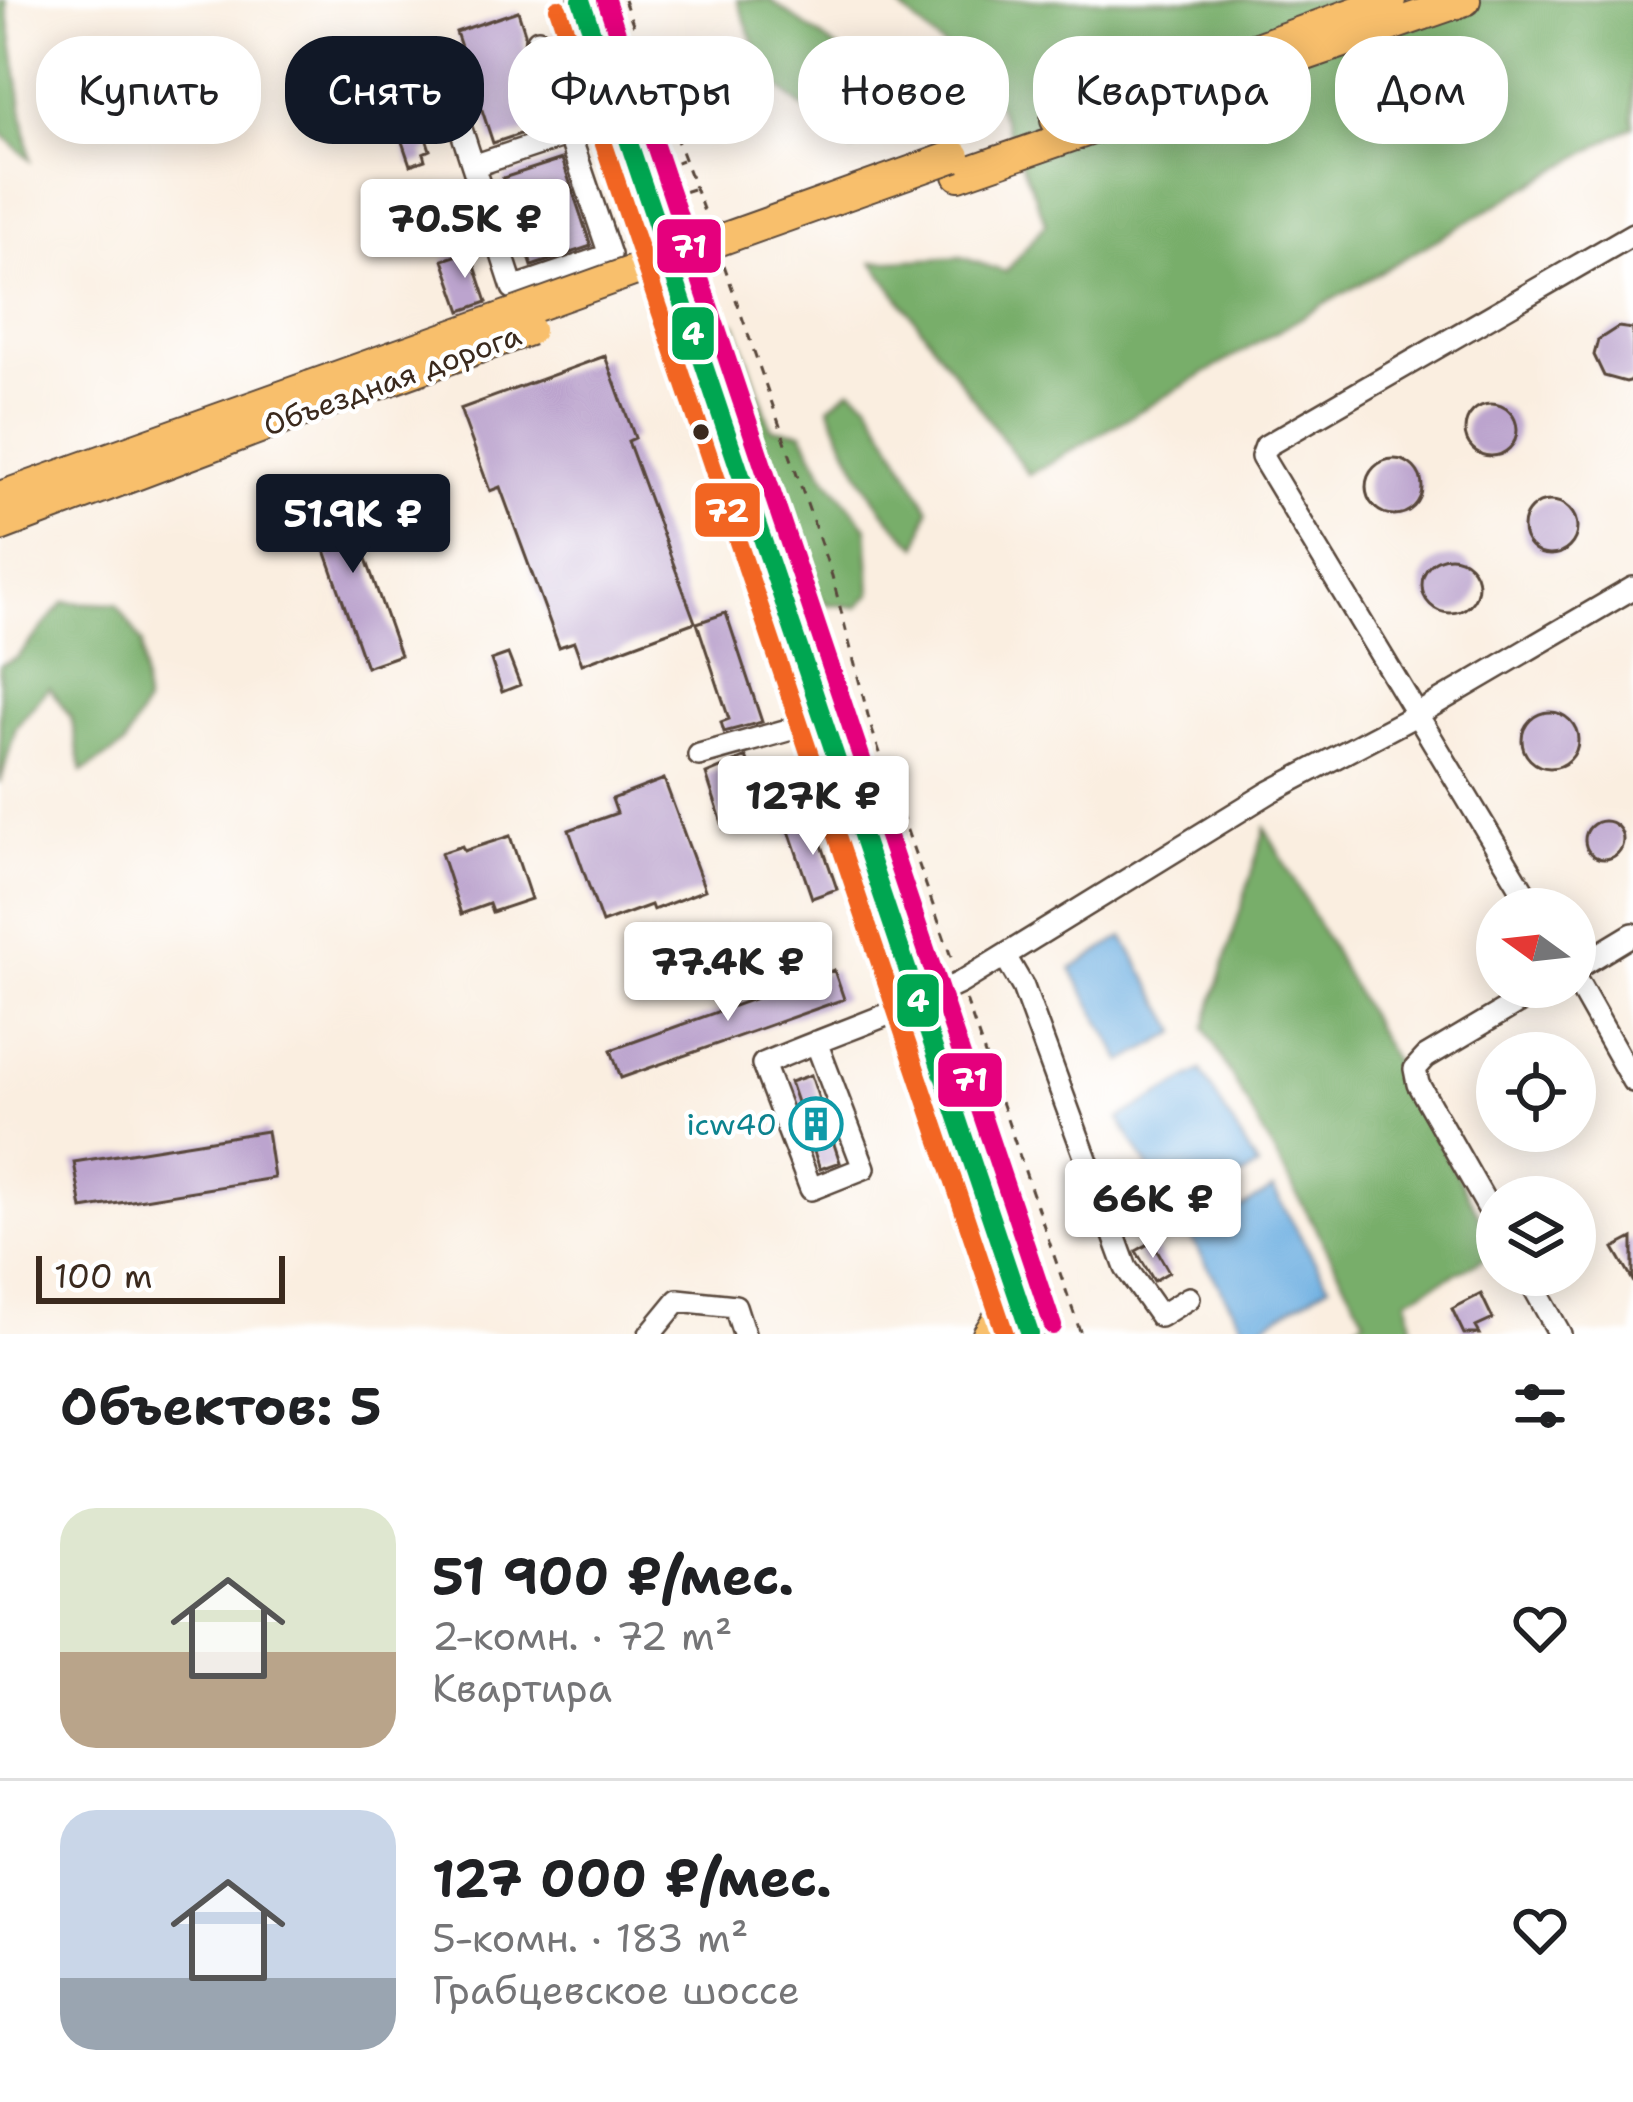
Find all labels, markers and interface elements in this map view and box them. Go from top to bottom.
chip: Купить [36,36,261,144]
chip: Снять [285,36,484,144]
chip: Фильтры [508,36,774,144]
chip: Новое [798,36,1009,144]
chip: Квартира [1033,36,1311,144]
chip: Дом [1335,36,1508,144]
pin: 70.5K ₽ [354,179,576,281]
text: 70.5K ₽ [388,192,542,244]
line badge: 71 [655,217,723,275]
text: 71 [671,224,707,269]
line badge: 4 [670,305,716,362]
text: 4 [681,311,705,356]
street label: Объездная дорога [257,314,527,446]
unlabelled marker [690,421,712,443]
pin: 51.9K ₽ [242,474,464,576]
line badge: 72 [693,481,762,539]
text: 51.9K ₽ [283,487,423,539]
text: 72 [705,488,749,533]
pin: 127K ₽ [715,756,911,858]
text: 127K ₽ [745,769,881,821]
north arrow [1476,888,1596,1008]
map controls [1476,888,1596,1296]
pin: 77.4K ₽ [617,922,839,1024]
text: 77.4K ₽ [651,935,805,987]
line badge: 4 [895,972,941,1029]
text: 4 [906,978,930,1023]
button: locate [1476,1032,1596,1152]
line badge: 71 [936,1051,1004,1109]
text: 71 [952,1057,988,1102]
building icon: icw40 [788,1096,844,1152]
place label: icw40 [687,1104,777,1145]
pin: 66K ₽ [1069,1159,1237,1261]
text: 66K ₽ [1092,1172,1214,1224]
button: layers [1476,1176,1596,1296]
scale bar [36,1250,285,1303]
text: 100 m [54,1254,153,1299]
text: Объектов: 5 [60,1372,382,1440]
icon: filters [1507,1373,1573,1439]
text: 51 900 ₽/мес. [432,1542,794,1610]
icon: home [156,1556,300,1700]
icon: heart [1507,1595,1573,1661]
text: 2-комн. · 72 m² [432,1610,732,1662]
text: Квартира [432,1662,612,1714]
text: 127 000 ₽/мес. [432,1844,832,1912]
icon: home [156,1858,300,2002]
icon: heart [1507,1897,1573,1963]
text: 5-комн. · 183 m² [432,1912,749,1964]
text: Грабцевское шоссе [432,1964,800,2016]

